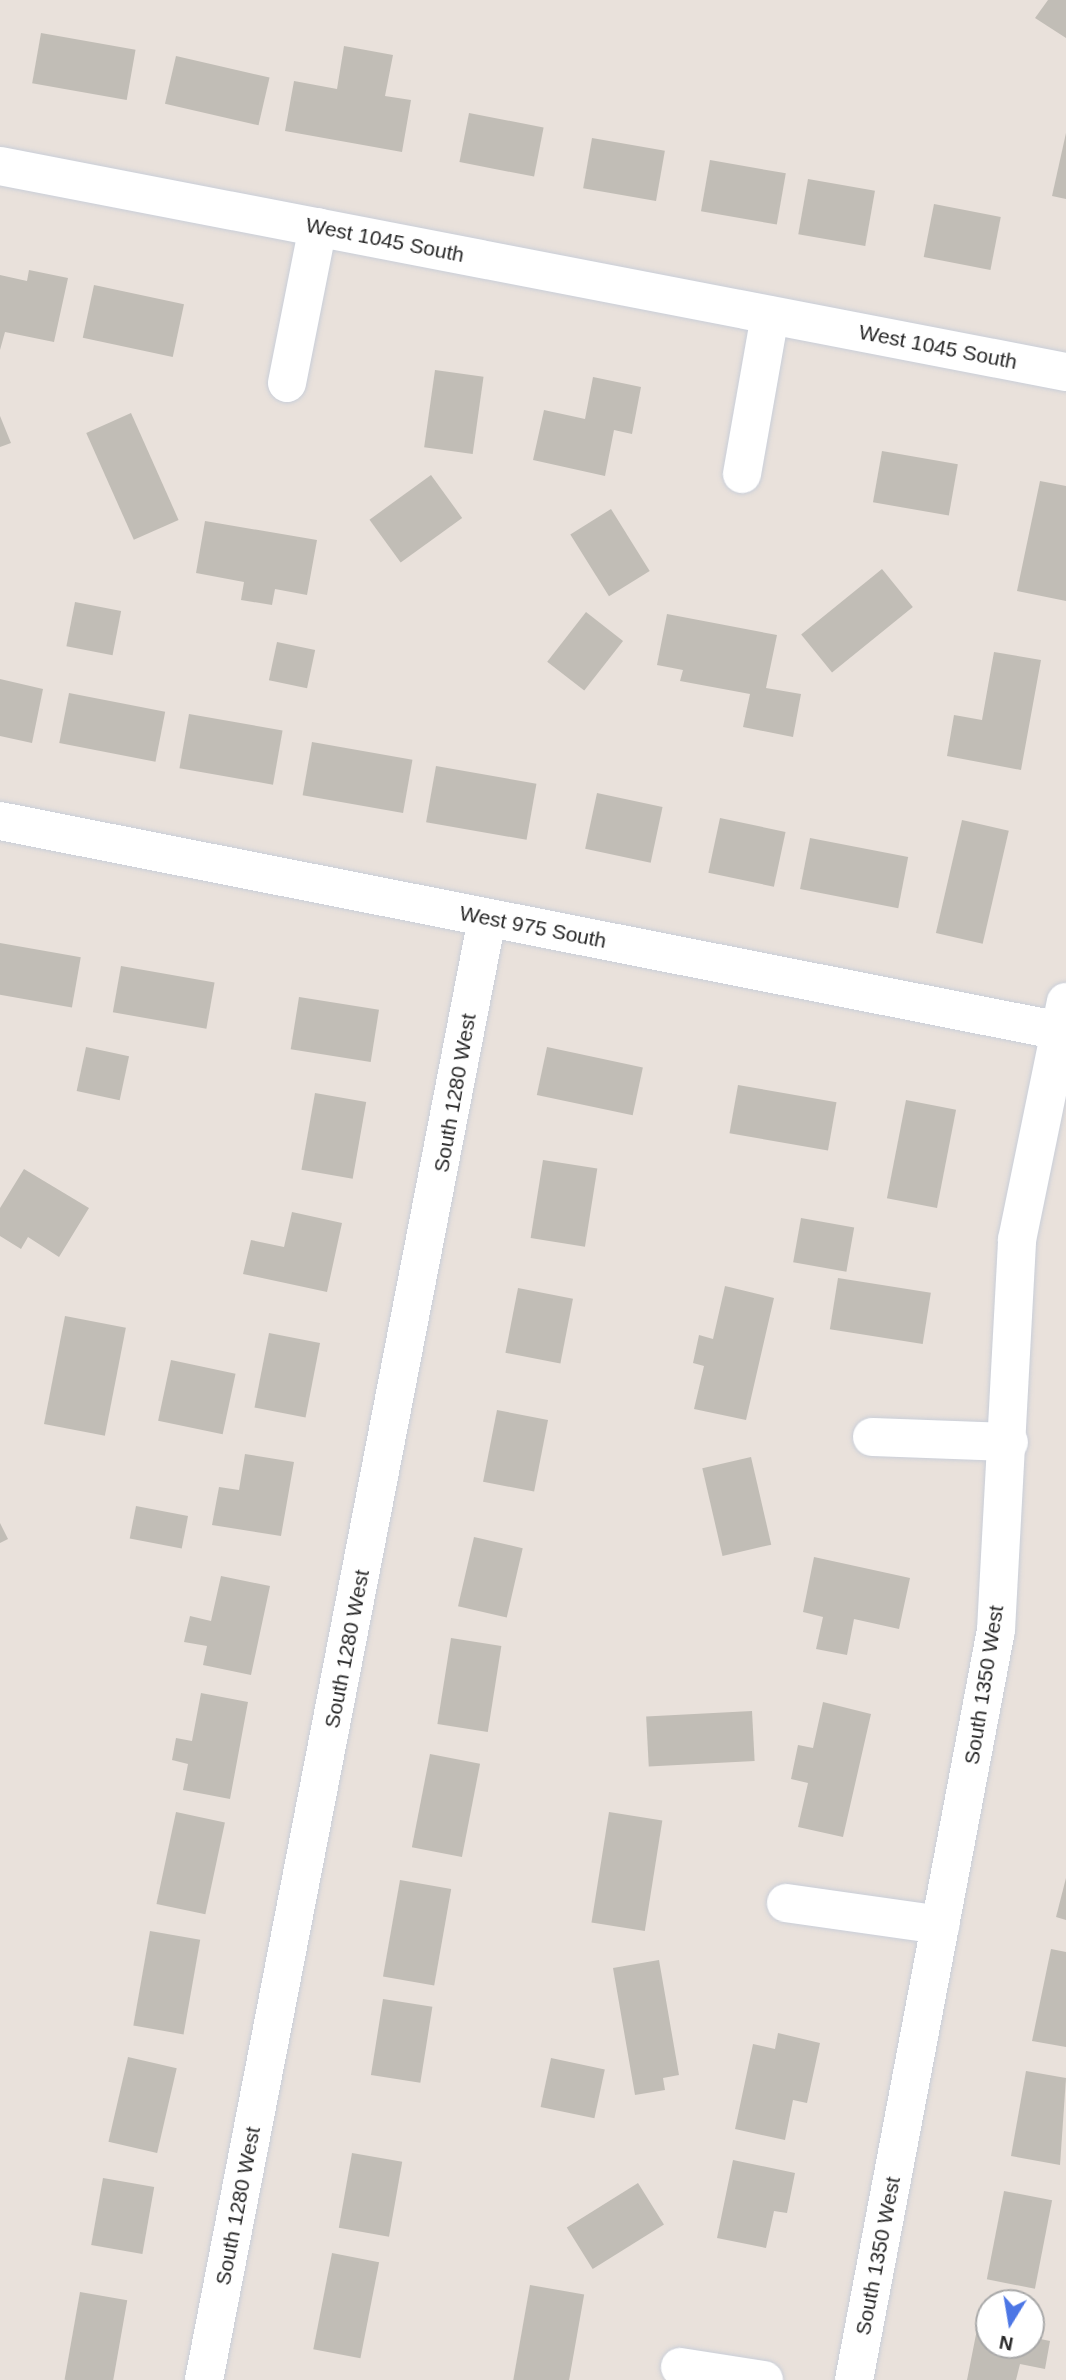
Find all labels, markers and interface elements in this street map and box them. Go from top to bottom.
street label: West 1045 South [304,212,466,268]
street label: West 1045 South [857,319,1019,375]
street label: West 975 South [457,900,609,954]
street label: South 1280 West [429,1012,481,1174]
street label: South 1280 West [319,1568,375,1730]
street label: South 1350 West [959,1604,1009,1766]
street label: South 1280 West [210,2125,266,2287]
street label: South 1350 West [850,2175,906,2337]
north arrow [975,2289,1045,2359]
text: N [998,2332,1015,2355]

